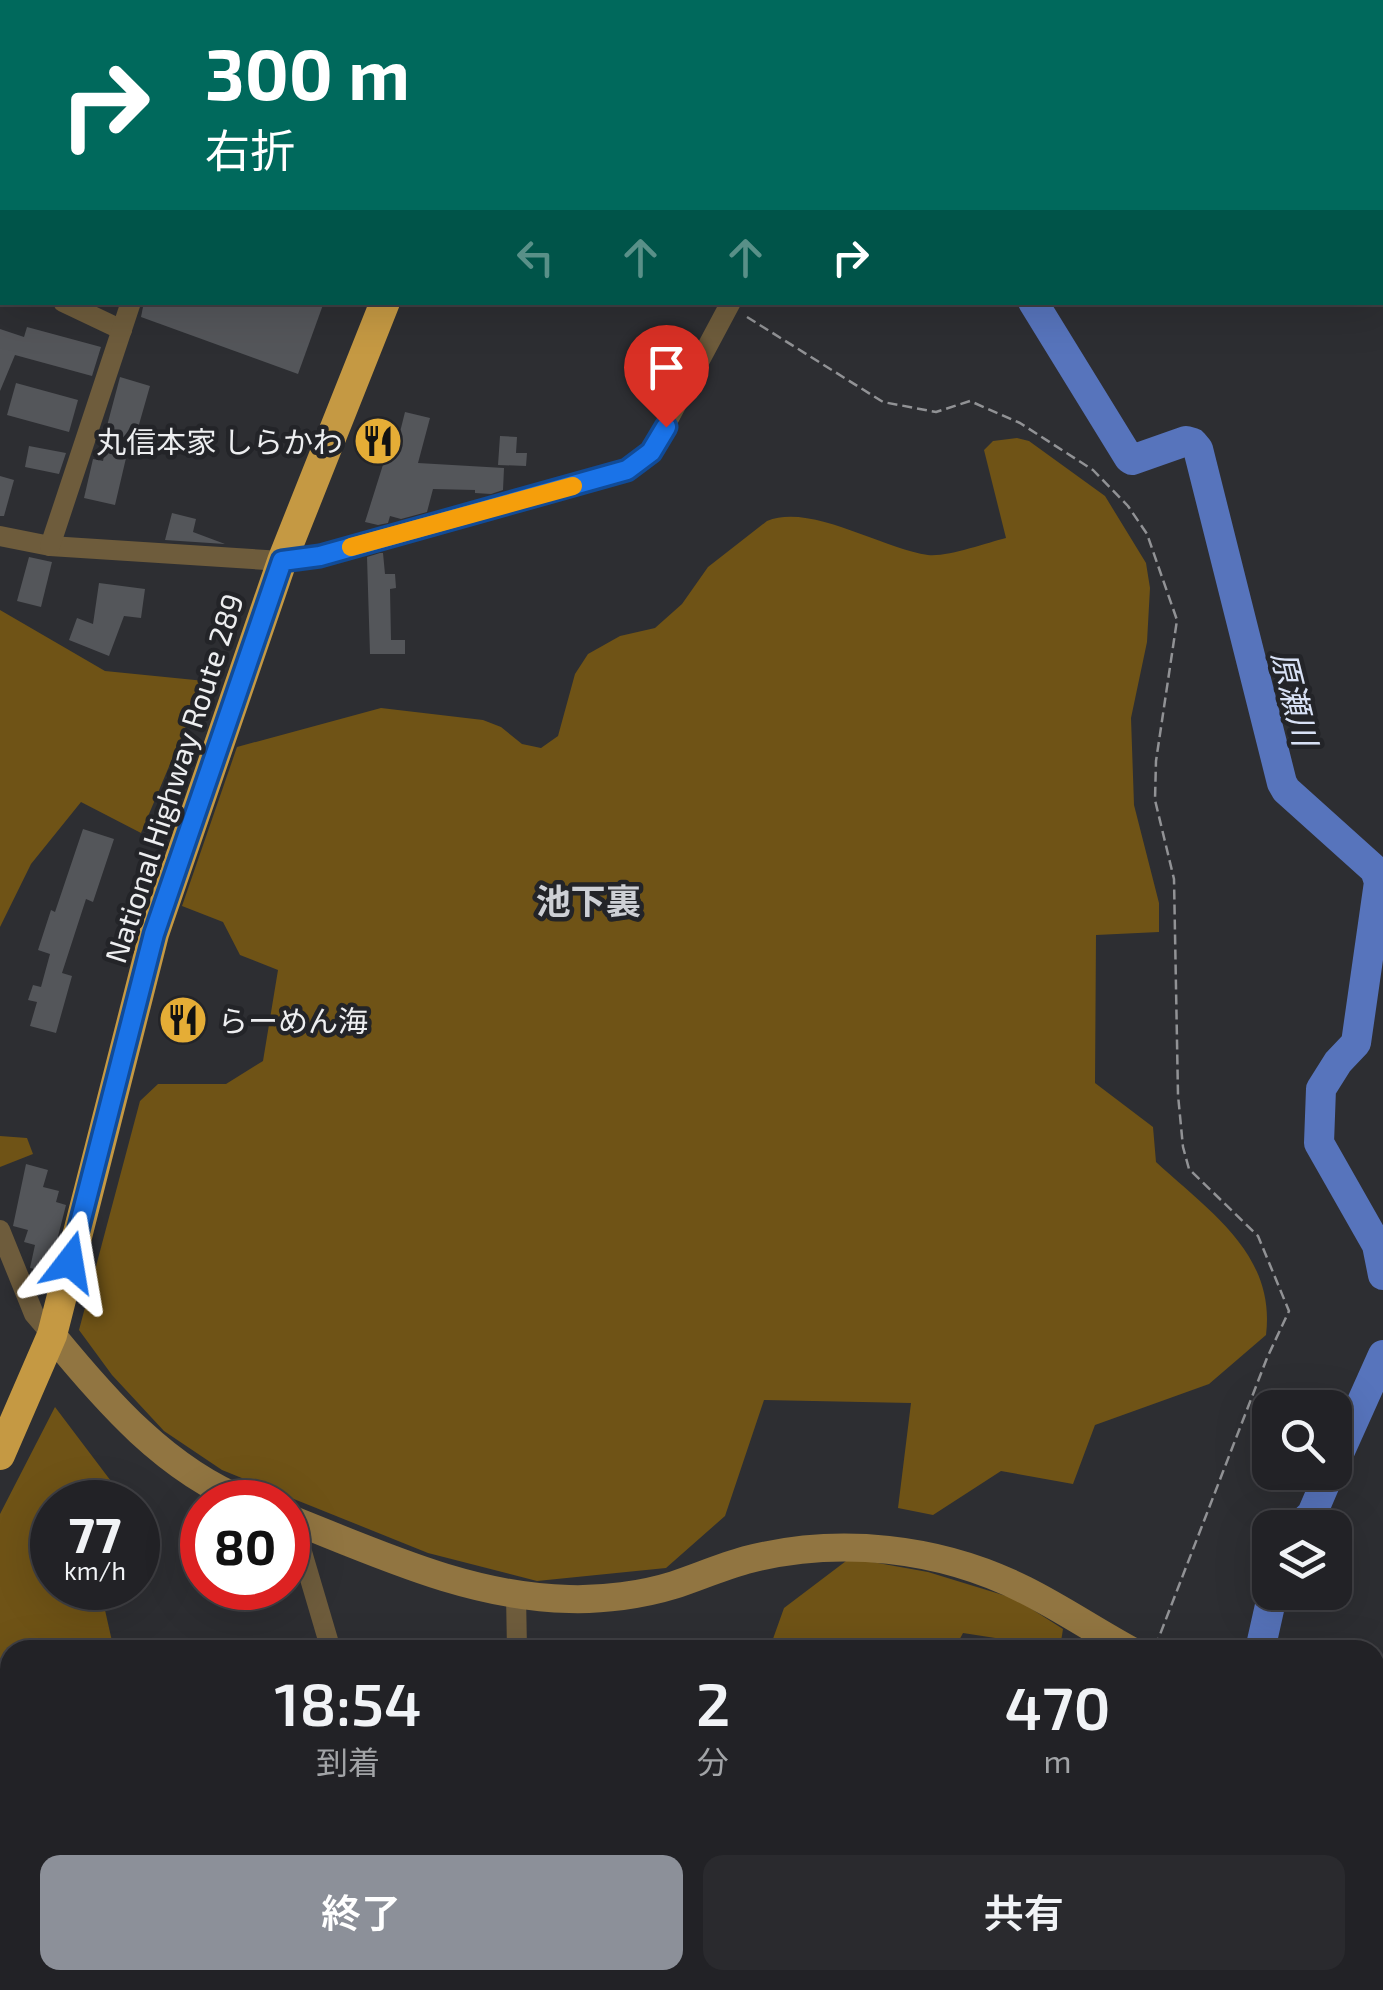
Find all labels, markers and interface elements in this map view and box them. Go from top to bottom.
text: 300 m [205,30,410,114]
icon: right [40,40,170,170]
text: 右折 [205,122,295,176]
icon: left [508,230,563,285]
icon: ahead [613,230,668,285]
icon: ahead [718,230,773,285]
icon: right [823,230,878,285]
pin [624,325,709,428]
icon: arrive [639,340,694,395]
restaurant icon: 丸信本家 しらかわ [352,415,404,467]
place label: 丸信本家 しらかわ [96,423,343,459]
street label: National Highway Route 289 [96,589,250,967]
water label: 原瀬川 [1266,647,1327,752]
district label: 池下裏 [535,879,641,921]
restaurant icon: らーめん海 [157,994,209,1046]
place label: らーめん海 [218,1002,368,1038]
position arrow [18,1210,122,1314]
map controls [1252,1390,1352,1610]
button: search [1252,1390,1352,1490]
speed limit sign: 80 [180,1480,310,1610]
text: 77 [69,1503,121,1563]
button: layers [1252,1510,1352,1610]
text: km/h [64,1555,126,1585]
text: 18:54 [274,1666,422,1738]
text: 2 [696,1666,730,1738]
text: 470 [1005,1670,1111,1742]
text: m [1044,1741,1072,1779]
text: 到着 [316,1742,380,1780]
text: 分 [697,1742,729,1780]
button: 終了 [40,1855,683,1970]
button: 共有 [703,1855,1345,1970]

